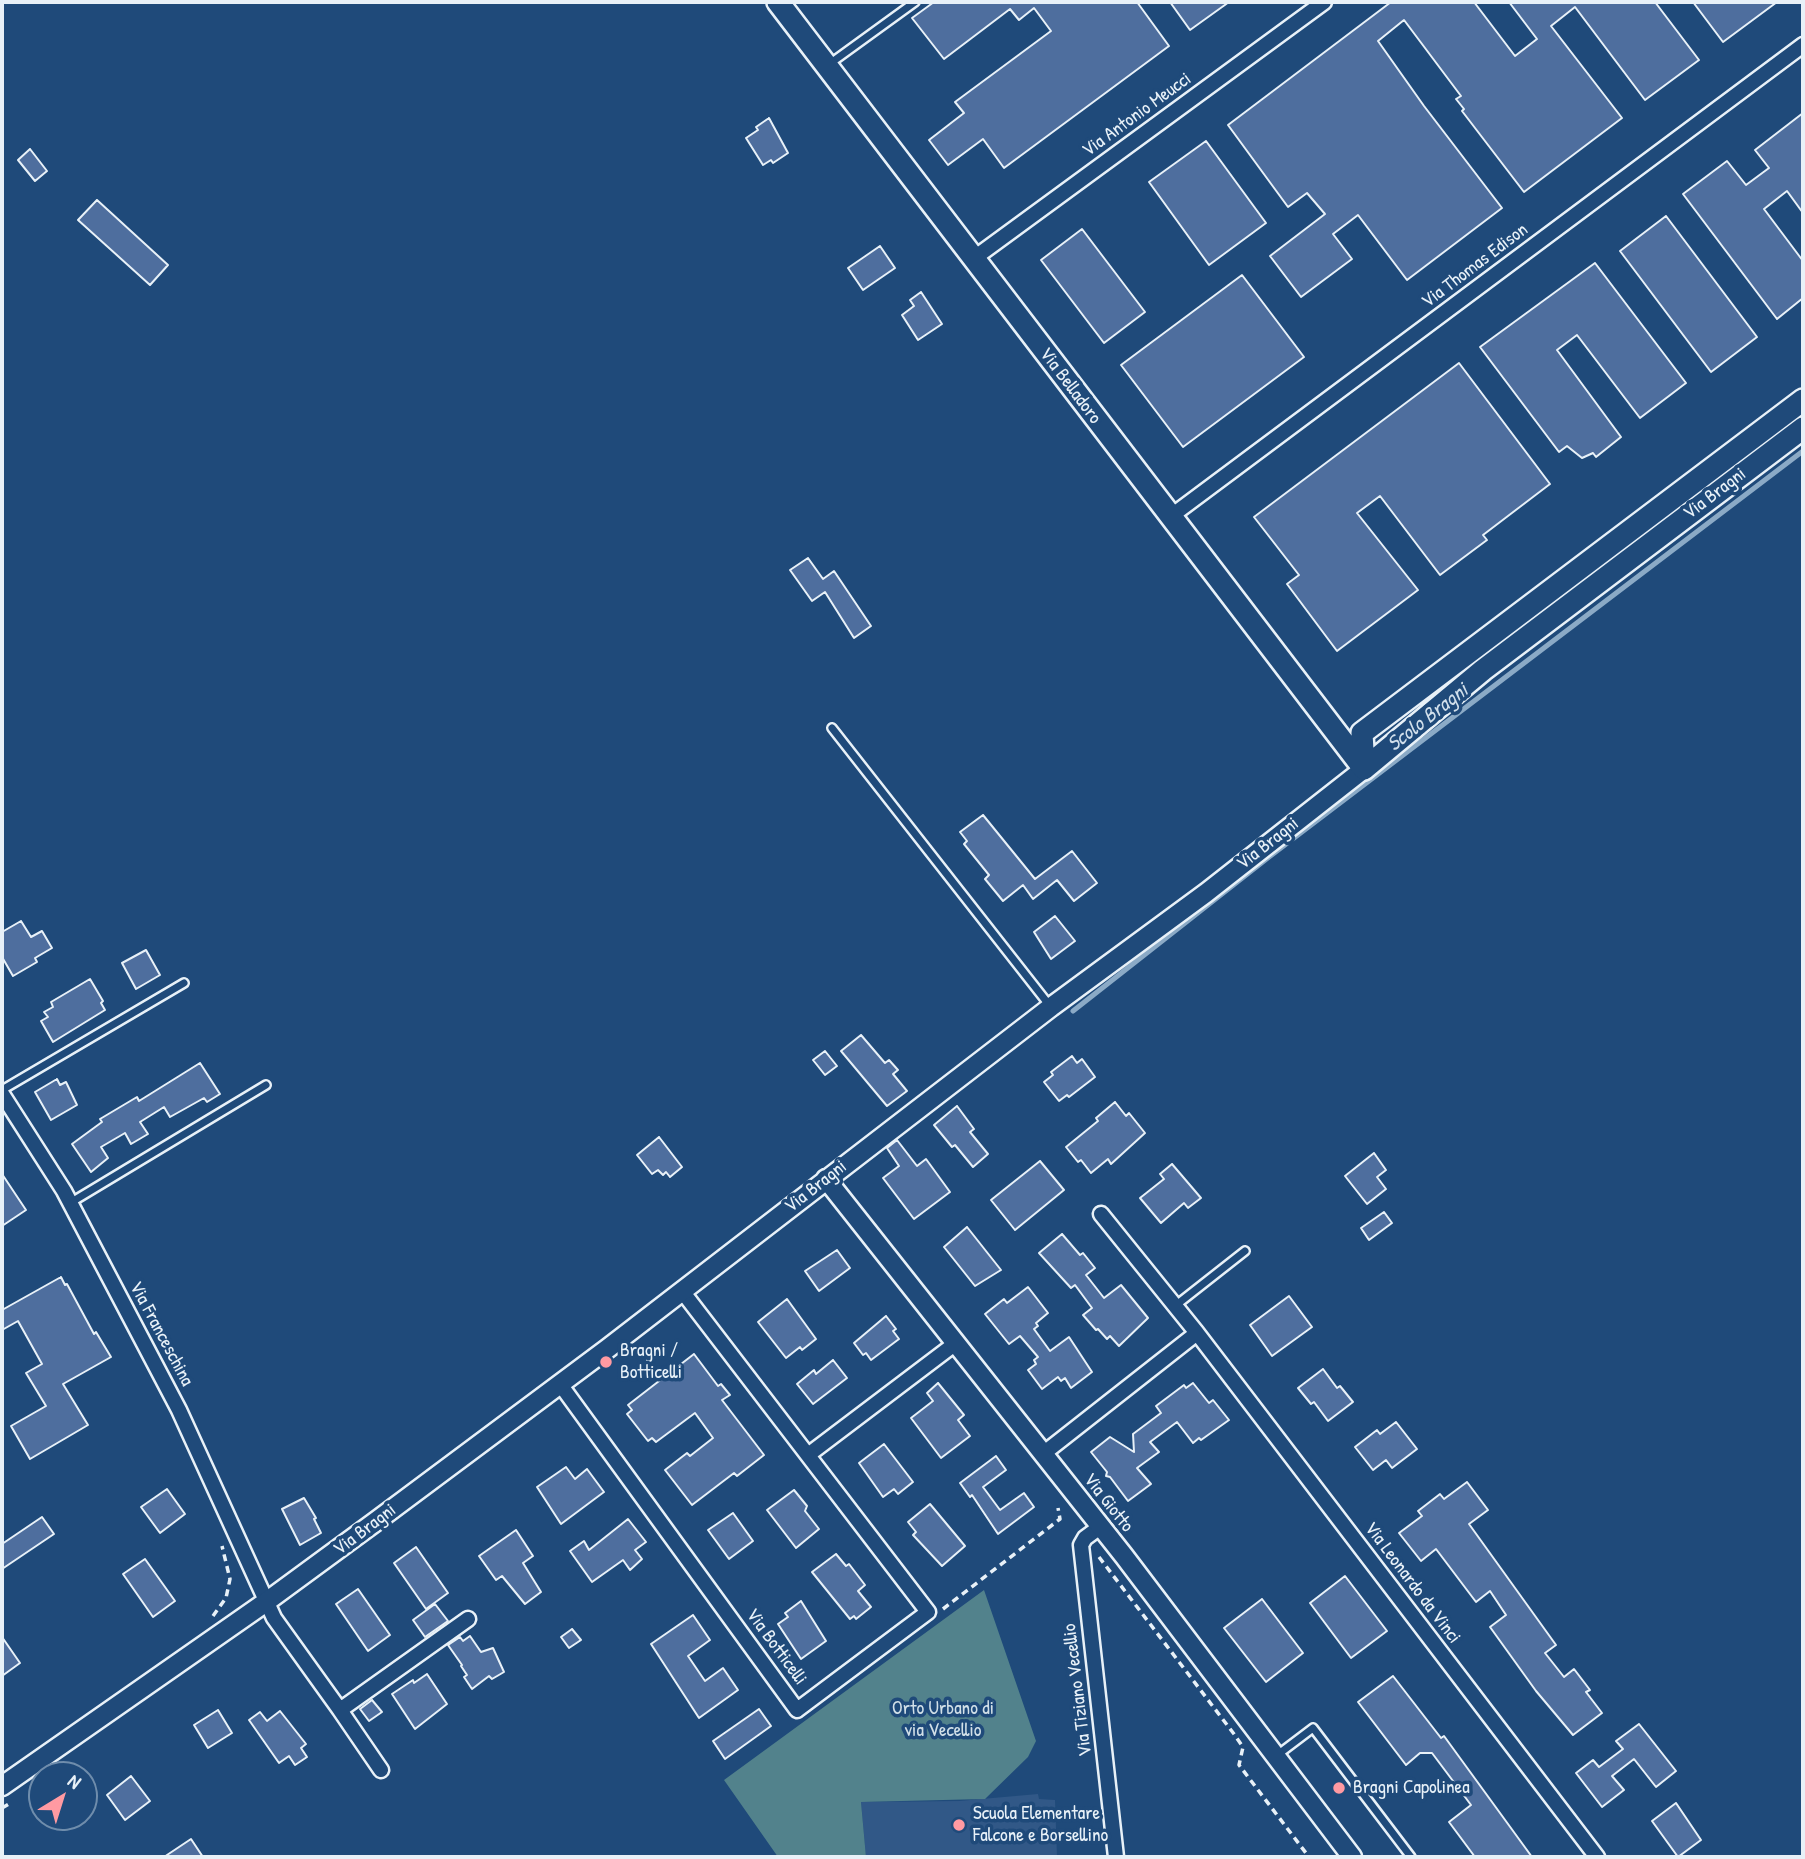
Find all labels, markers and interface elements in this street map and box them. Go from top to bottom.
street label: Via Antonio Meucci [1078,68,1196,162]
street label: Via Thomas Edison [1417,219,1533,313]
street label: Via Belladoro [1034,343,1106,429]
street label: Via Bragni [1679,463,1751,525]
water label: Scolo Bragni [1383,679,1473,757]
street label: Via Bragni [1232,813,1304,875]
street label: Via Bragni [780,1156,852,1218]
street label: Via Franceschina [124,1278,198,1390]
place label: Bragni / Botticelli [620,1340,682,1384]
marker: Bragni / Botticelli [598,1354,614,1370]
street label: Via Giotto [1078,1469,1138,1537]
street label: Via Bragni [329,1499,401,1561]
street label: Via Leonardo da Vinci [1359,1518,1465,1648]
street label: Via Botticelli [741,1604,811,1690]
street label: Via Tiziano Vecellio [1059,1622,1097,1758]
park label: Orto Urbano di via Vecellio [892,1698,994,1742]
north arrow [28,1761,98,1831]
text: N [63,1768,87,1794]
place label: Bragni Capolinea [1353,1777,1470,1799]
marker: Bragni Capolinea [1331,1780,1347,1796]
place label: Scuola Elementare Falcone e Borsellino [973,1803,1108,1847]
marker: Scuola Elementare Falcone e Borsellino [951,1817,967,1833]

